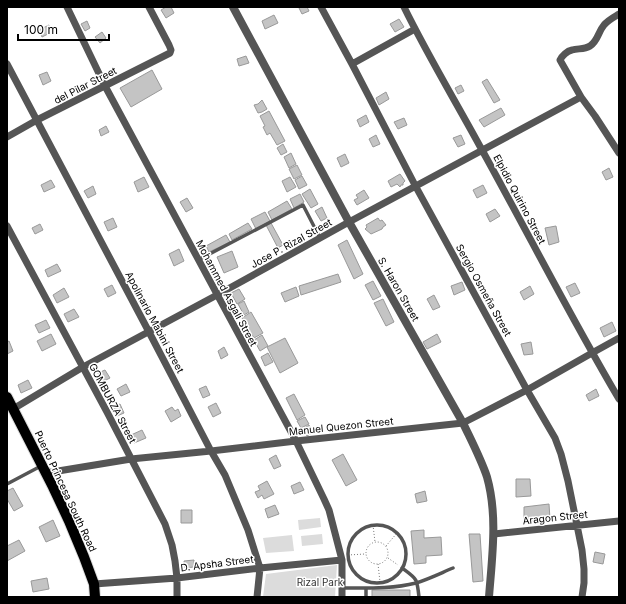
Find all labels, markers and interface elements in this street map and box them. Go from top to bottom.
scale bar [18,16,109,42]
text: 100 m [24,22,58,37]
street label: del Pilar Street [52,64,119,106]
street label: Elpidio Quirino Street [491,152,549,246]
street label: Jose P. Rizal Street [248,215,334,270]
street label: Mohammed Asgali Street [194,238,260,349]
street label: Sergio Osmeña Street [454,242,515,339]
street label: S. Haron Street [376,255,422,324]
street label: Apolinario Mabini Street [123,269,187,375]
street label: GOMBURZA Street [87,361,139,446]
street label: Manuel Quezon Street [288,414,395,437]
street label: Puerto Princesa South Road [33,428,99,554]
street label: Aragon Street [522,508,589,526]
street label: D. Apsha Street [180,552,255,573]
park label: Rizal Park [297,576,344,588]

